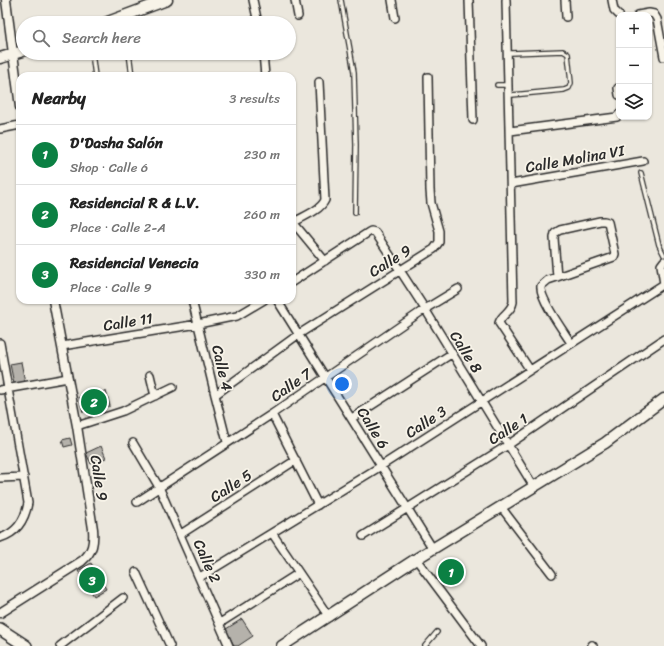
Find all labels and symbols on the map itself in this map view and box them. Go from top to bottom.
street label: Calle Molina VI [523,137,628,180]
street label: Calle 9 [363,238,417,284]
street label: Calle 11 [101,305,155,339]
street label: Calle 8 [443,326,489,378]
street label: Calle 4 [204,342,240,394]
street label: Calle 7 [265,360,318,409]
your location [332,374,352,394]
pin: 2 [81,387,107,417]
street label: Calle 3 [400,399,452,445]
street label: Calle 6 [350,402,396,454]
street label: Calle 1 [483,406,533,452]
street label: Calle 9 [83,453,115,503]
street label: Calle 5 [205,463,257,509]
street label: Calle 2 [186,535,228,587]
pin: 1 [438,557,464,587]
pin: 3 [79,565,105,595]

